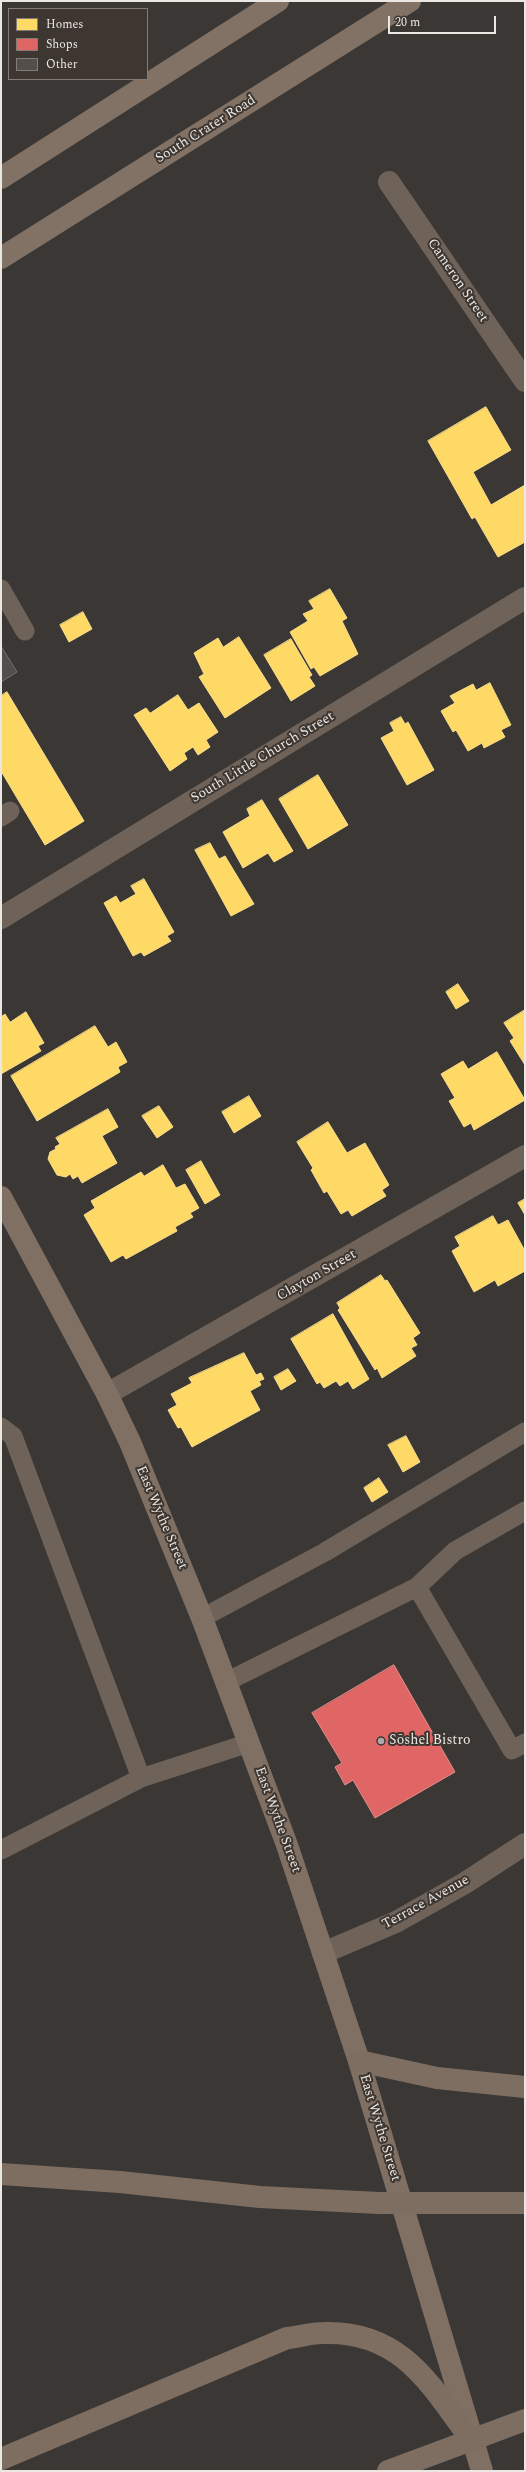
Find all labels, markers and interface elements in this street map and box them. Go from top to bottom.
legend [8,8,148,80]
scale bar [390,8,498,34]
text: 20 m [395,13,420,32]
text: Homes [46,15,84,34]
text: Shops [46,35,78,54]
text: Other [46,55,78,74]
street label: South Crater Road [153,92,259,168]
street label: Cameron Street [423,236,491,326]
street label: South Little Church Street [188,709,338,807]
street label: Clayton Street [274,1247,360,1305]
street label: East Wythe Street [132,1464,190,1572]
place label: Sōshel Bistro [389,1733,471,1749]
marker: Sōshel Bistro [376,1736,386,1746]
street label: East Wythe Street [250,1765,304,1875]
street label: Terrace Avenue [380,1872,472,1934]
street label: East Wythe Street [355,2073,403,2183]

